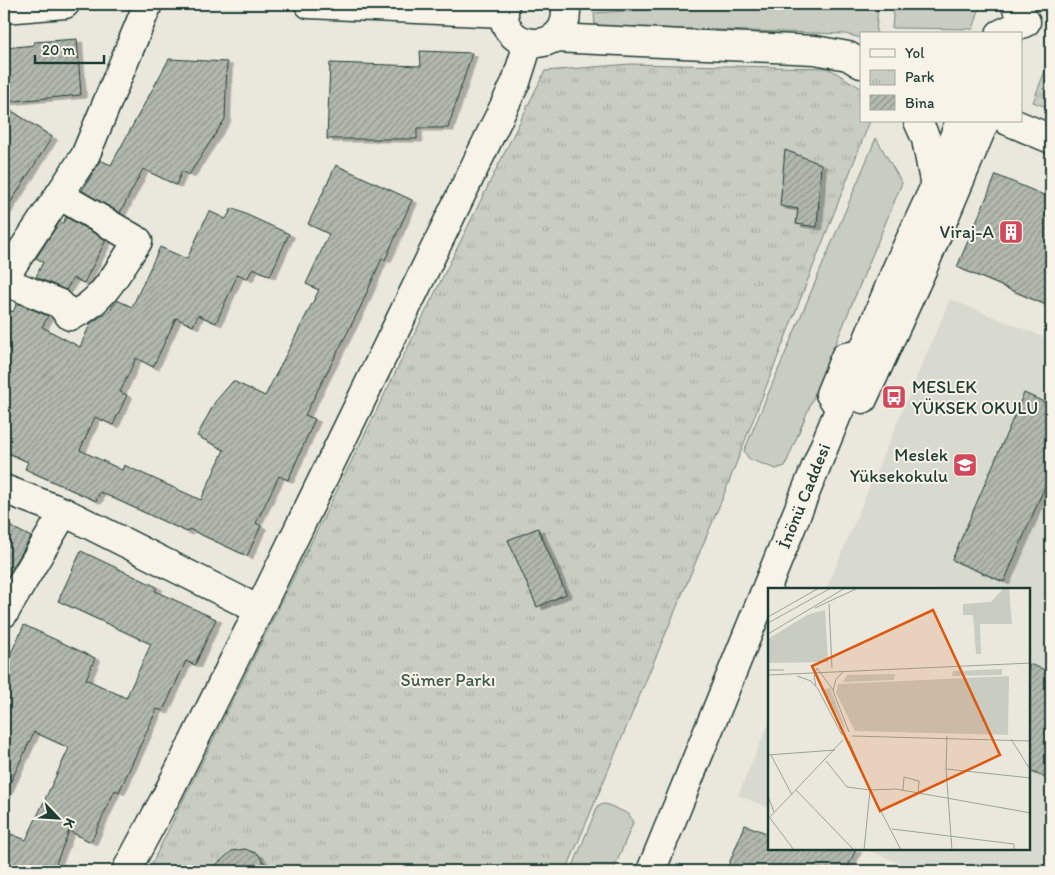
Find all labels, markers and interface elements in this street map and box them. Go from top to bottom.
scale bar [35,32,104,64]
legend [860,32,1022,122]
text: 20 m [42,41,76,59]
text: Yol [905,44,925,62]
text: Park [905,68,935,86]
text: Bina [905,94,935,112]
building icon: Viraj-A [998,219,1024,245]
place label: Viraj-A [940,221,994,243]
place label: MESLEK YÜKSEK OKULU [912,376,1038,419]
bus stop icon: MESLEK YÜKSEK OKULU [881,384,907,410]
street label: İnönü Caddesi [773,440,835,552]
place label: Meslek Yüksekokulu [850,444,949,487]
school or university icon: Meslek Yüksekokulu [952,452,978,478]
inset map [768,588,1030,850]
park label: Sümer Parkı [401,669,495,691]
north arrow [32,792,82,842]
text: K [59,816,79,832]

